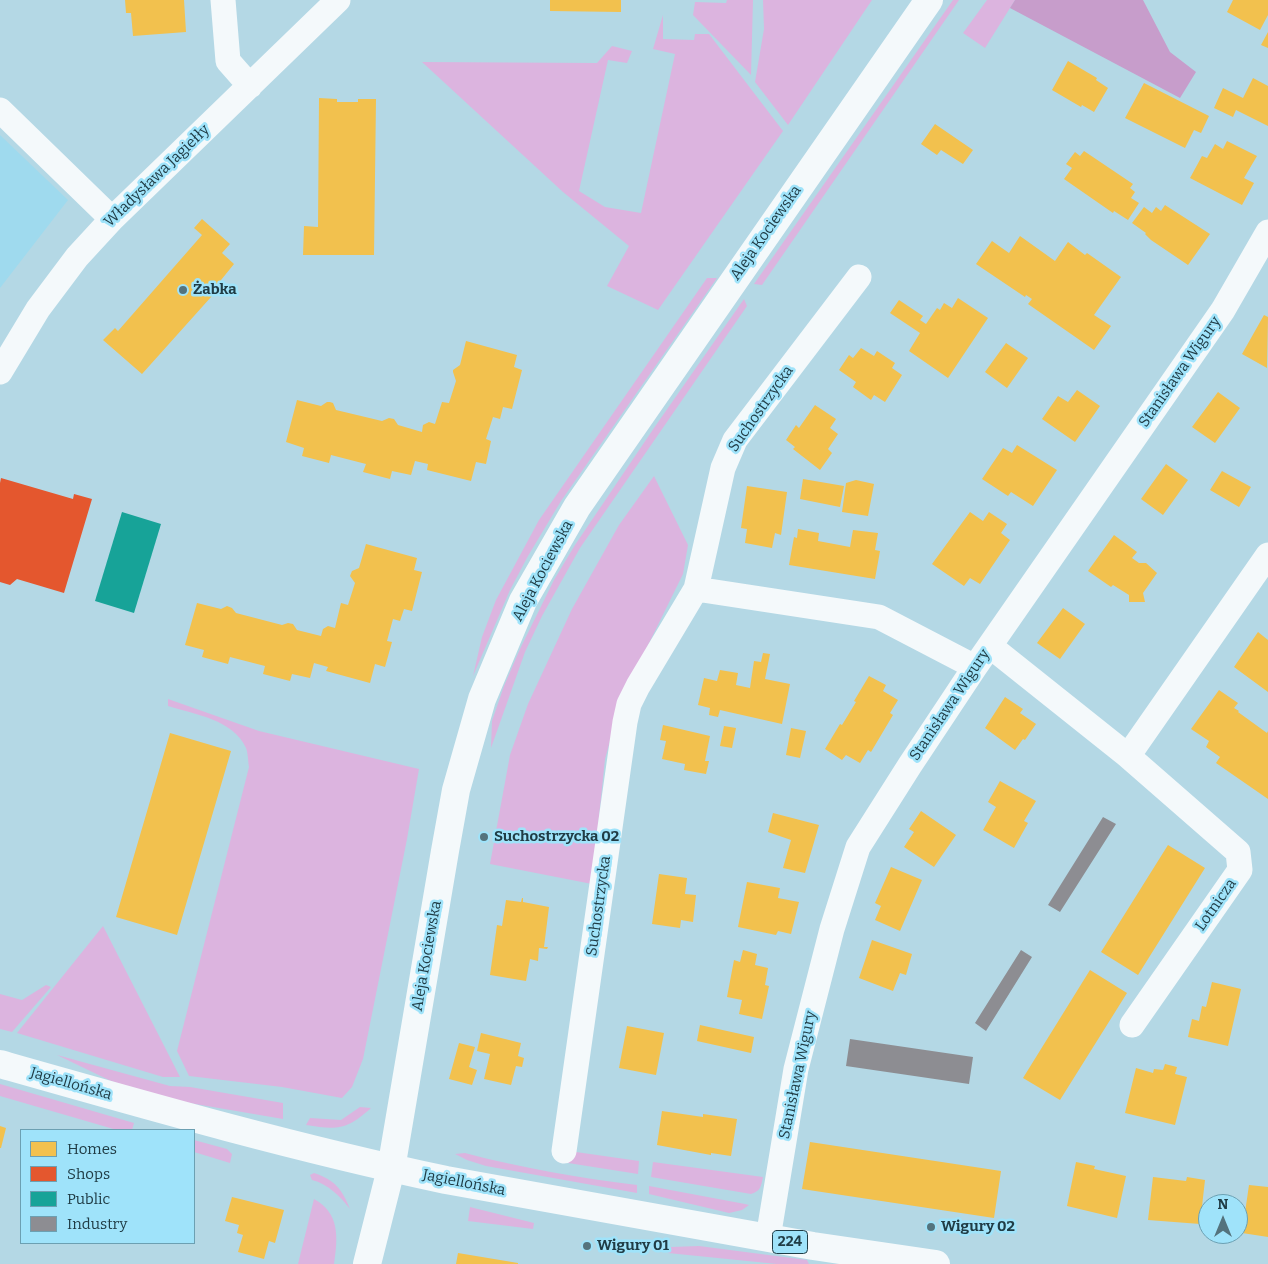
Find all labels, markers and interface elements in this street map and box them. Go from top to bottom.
street label: Władysława Jagiełły [101,121,213,231]
street label: Aleja Kociewska [727,182,805,284]
place label: Żabka [193,281,237,299]
marker: Żabka [177,284,189,296]
street label: Stanisława Wigury [1135,313,1225,431]
street label: Suchostrzycka [725,362,797,456]
street label: Aleja Kociewska [509,518,577,624]
street label: Stanisława Wigury [906,646,994,764]
place label: Suchostrzycka 02 [494,828,619,846]
marker: Suchostrzycka 02 [478,831,490,843]
street label: Suchostrzycka [583,855,615,957]
street label: Lotnicza [1192,876,1240,934]
street label: Aleja Kociewska [408,899,446,1013]
street label: Stanisława Wigury [776,1009,820,1141]
street label: Jagiellońska [28,1064,114,1104]
legend [20,1129,195,1244]
text: Homes [67,1140,117,1158]
text: Shops [67,1165,110,1183]
street label: Jagiellońska [421,1166,507,1200]
text: Public [67,1190,110,1208]
north arrow [1198,1194,1248,1244]
text: N [1218,1196,1228,1213]
text: Industry [67,1215,127,1233]
place label: Wigury 02 [941,1218,1015,1236]
marker: Wigury 02 [925,1221,937,1233]
road number: 224 [772,1230,808,1254]
place label: Wigury 01 [597,1237,669,1255]
marker: Wigury 01 [581,1240,593,1252]

